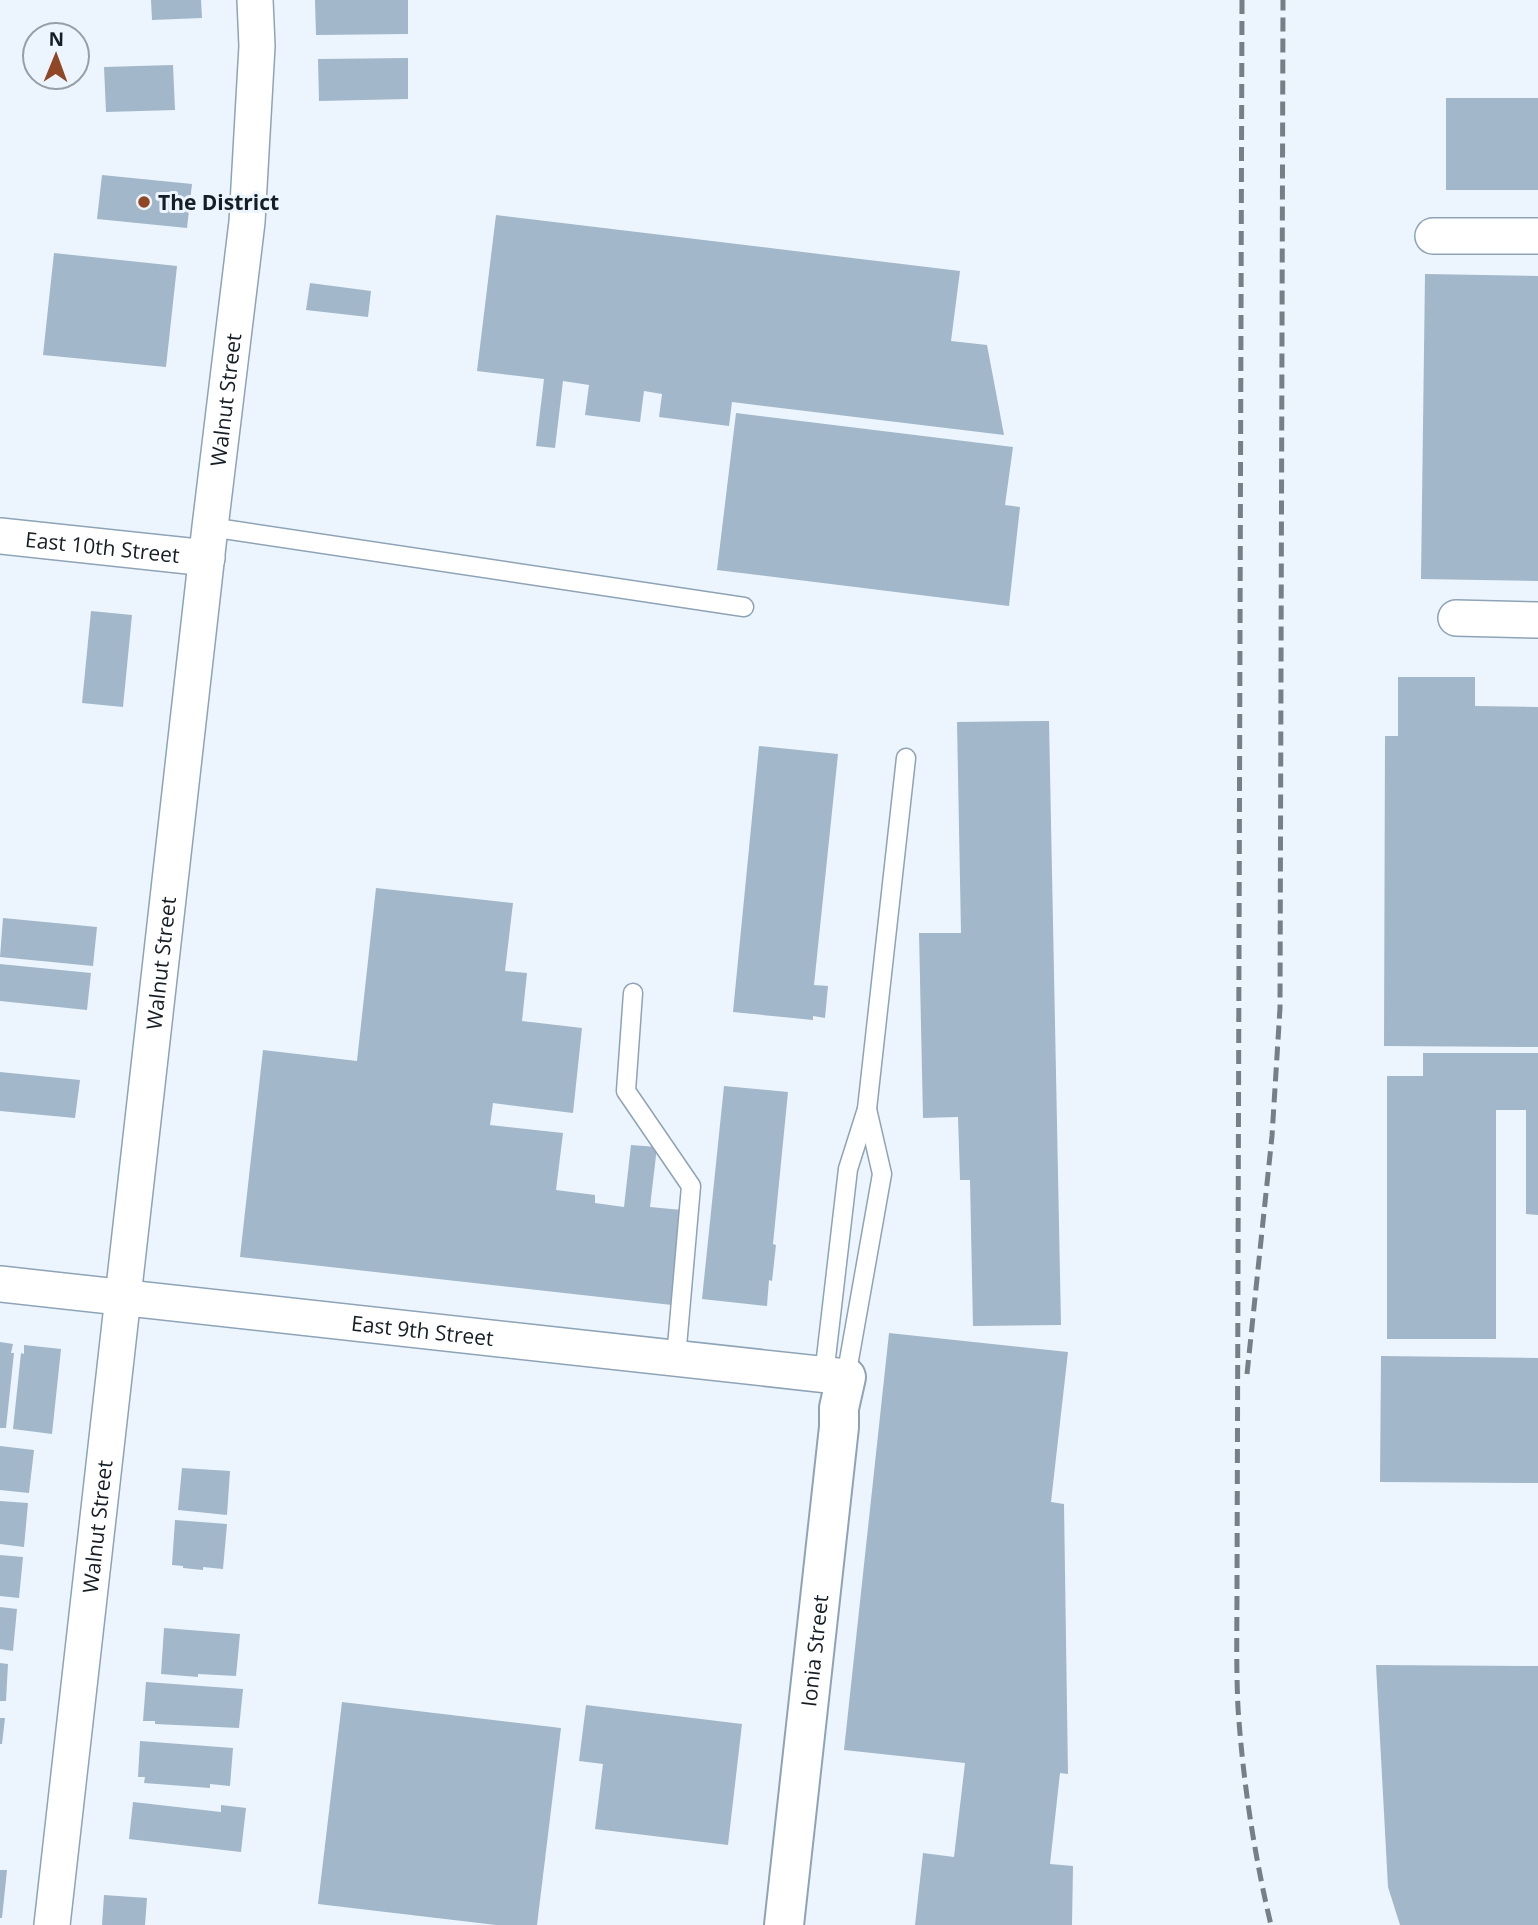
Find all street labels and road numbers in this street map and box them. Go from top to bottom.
street label: Walnut Street [203,332,247,468]
street label: East 10th Street [24,525,181,569]
street label: Walnut Street [139,895,182,1031]
street label: East 9th Street [350,1309,495,1352]
street label: Walnut Street [76,1458,118,1595]
street label: Ionia Street [794,1593,834,1708]

